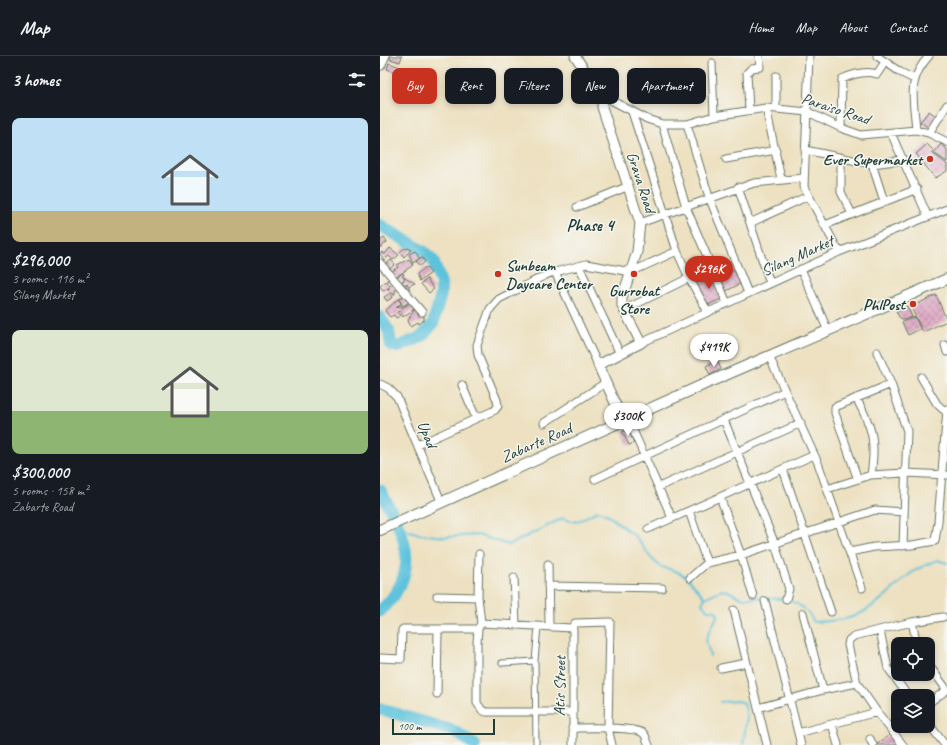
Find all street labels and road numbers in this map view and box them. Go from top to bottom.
street label: Paraiso Road [799,88,875,130]
street label: Grava Road [622,149,661,218]
street label: Silang Market [758,230,839,281]
street label: Zabarte Road [498,417,577,467]
street label: Upad [413,418,443,453]
street label: Atis Street [549,654,571,716]

